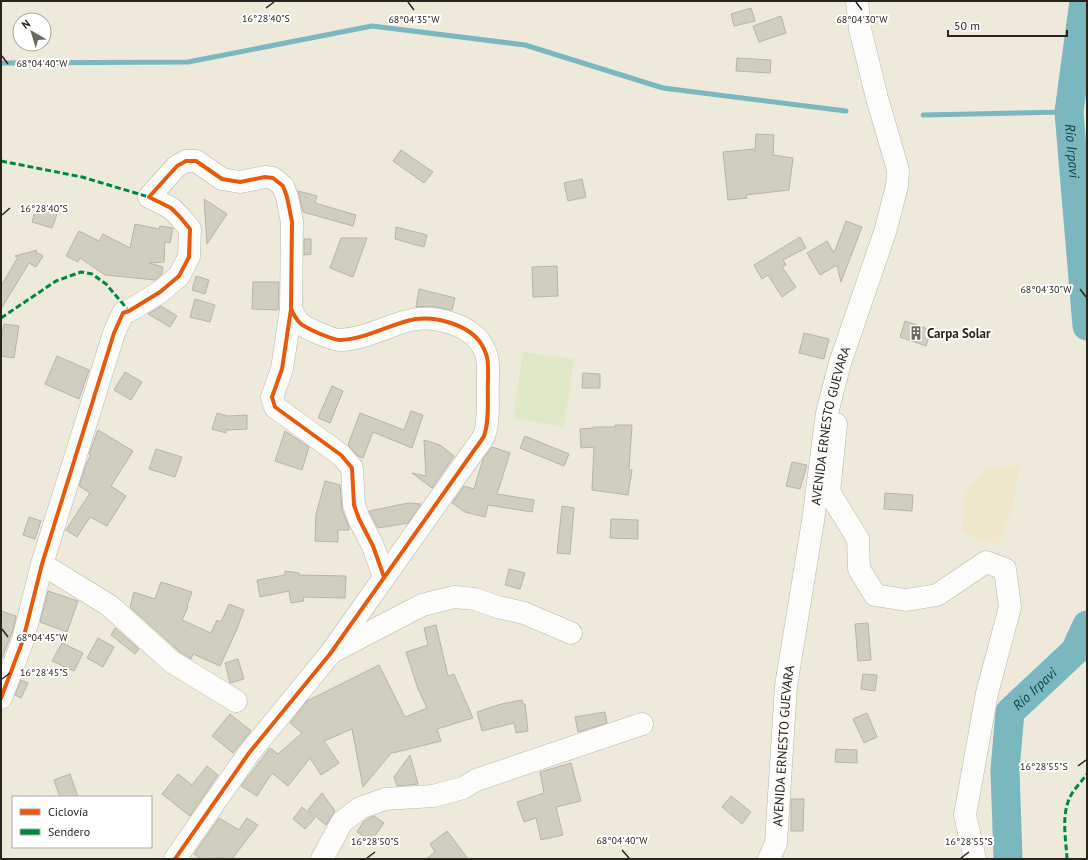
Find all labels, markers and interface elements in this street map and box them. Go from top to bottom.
north arrow [12,12,52,52]
text: 16°28'40"S [242,12,290,25]
scale bar [948,12,1067,38]
text: 68°04'35"W [388,13,440,26]
text: 68°04'30"W [836,13,888,26]
text: N [19,16,33,32]
text: 50 m [954,18,980,33]
text: 68°04'40"W [16,57,68,70]
water label: Río Irpavi [1061,123,1084,179]
text: 16°28'40"S [20,202,68,215]
text: 68°04'30"W [1020,283,1072,296]
building icon: Carpa Solar [908,325,924,341]
place label: Carpa Solar [927,325,991,342]
street label: AVENIDA ERNESTO GUEVARA [807,343,854,506]
text: 68°04'45"W [16,631,68,644]
street label: AVENIDA ERNESTO GUEVARA [769,663,798,827]
water label: Río Irpavi [1009,663,1061,714]
text: 16°28'45"S [20,666,68,679]
text: 16°28'55"S [1020,760,1068,773]
legend [12,796,152,848]
text: Ciclovía [48,804,88,819]
text: Sendero [48,824,90,839]
text: 68°04'40"W [596,834,648,847]
text: 16°28'50"S [351,835,399,848]
text: 16°28'55"S [945,835,993,848]

